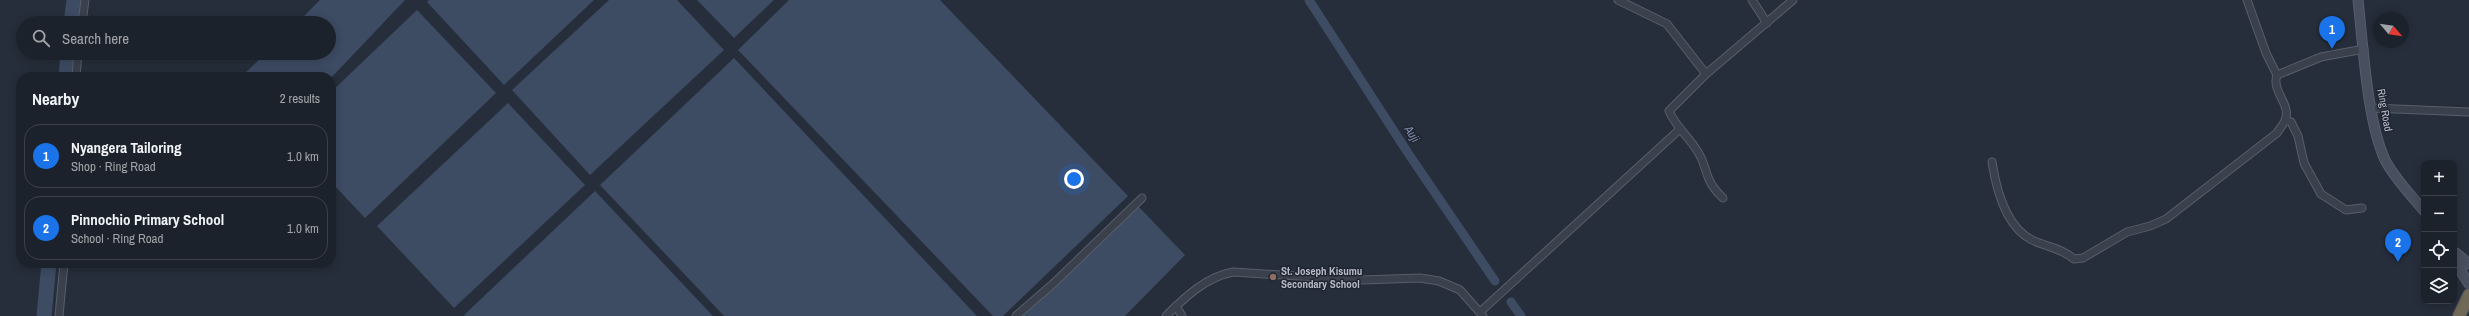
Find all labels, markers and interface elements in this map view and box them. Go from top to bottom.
north arrow [2373,12,2409,48]
search box [16,16,336,60]
pin: 1 [2319,16,2345,49]
icon: search [30,27,52,49]
text: Search here [62,28,129,49]
text: Nearby [32,87,79,110]
street label: Ring Road [2374,88,2396,132]
text: 2 results [280,90,320,107]
water label: Auji [1400,122,1423,146]
text: Nyangera Tailoring [71,137,182,158]
text: 1 [43,148,49,165]
text: 1.0 km [287,148,319,165]
text: Shop · Ring Road [71,158,156,175]
map controls [2421,160,2457,304]
button: + [2421,160,2457,196]
your location [1064,169,1084,189]
button: − [2421,196,2457,232]
text: Pinnochio Primary School [71,209,224,230]
text: 2 [43,220,49,237]
text: 1.0 km [287,220,319,237]
pin: 2 [2385,229,2411,262]
text: School · Ring Road [71,230,163,247]
button: locate [2421,232,2457,268]
place label: St. Joseph Kisumu Secondary School [1281,264,1362,291]
button: layers [2421,268,2457,304]
marker: St. Joseph Kisumu Secondary School [1268,272,1278,282]

